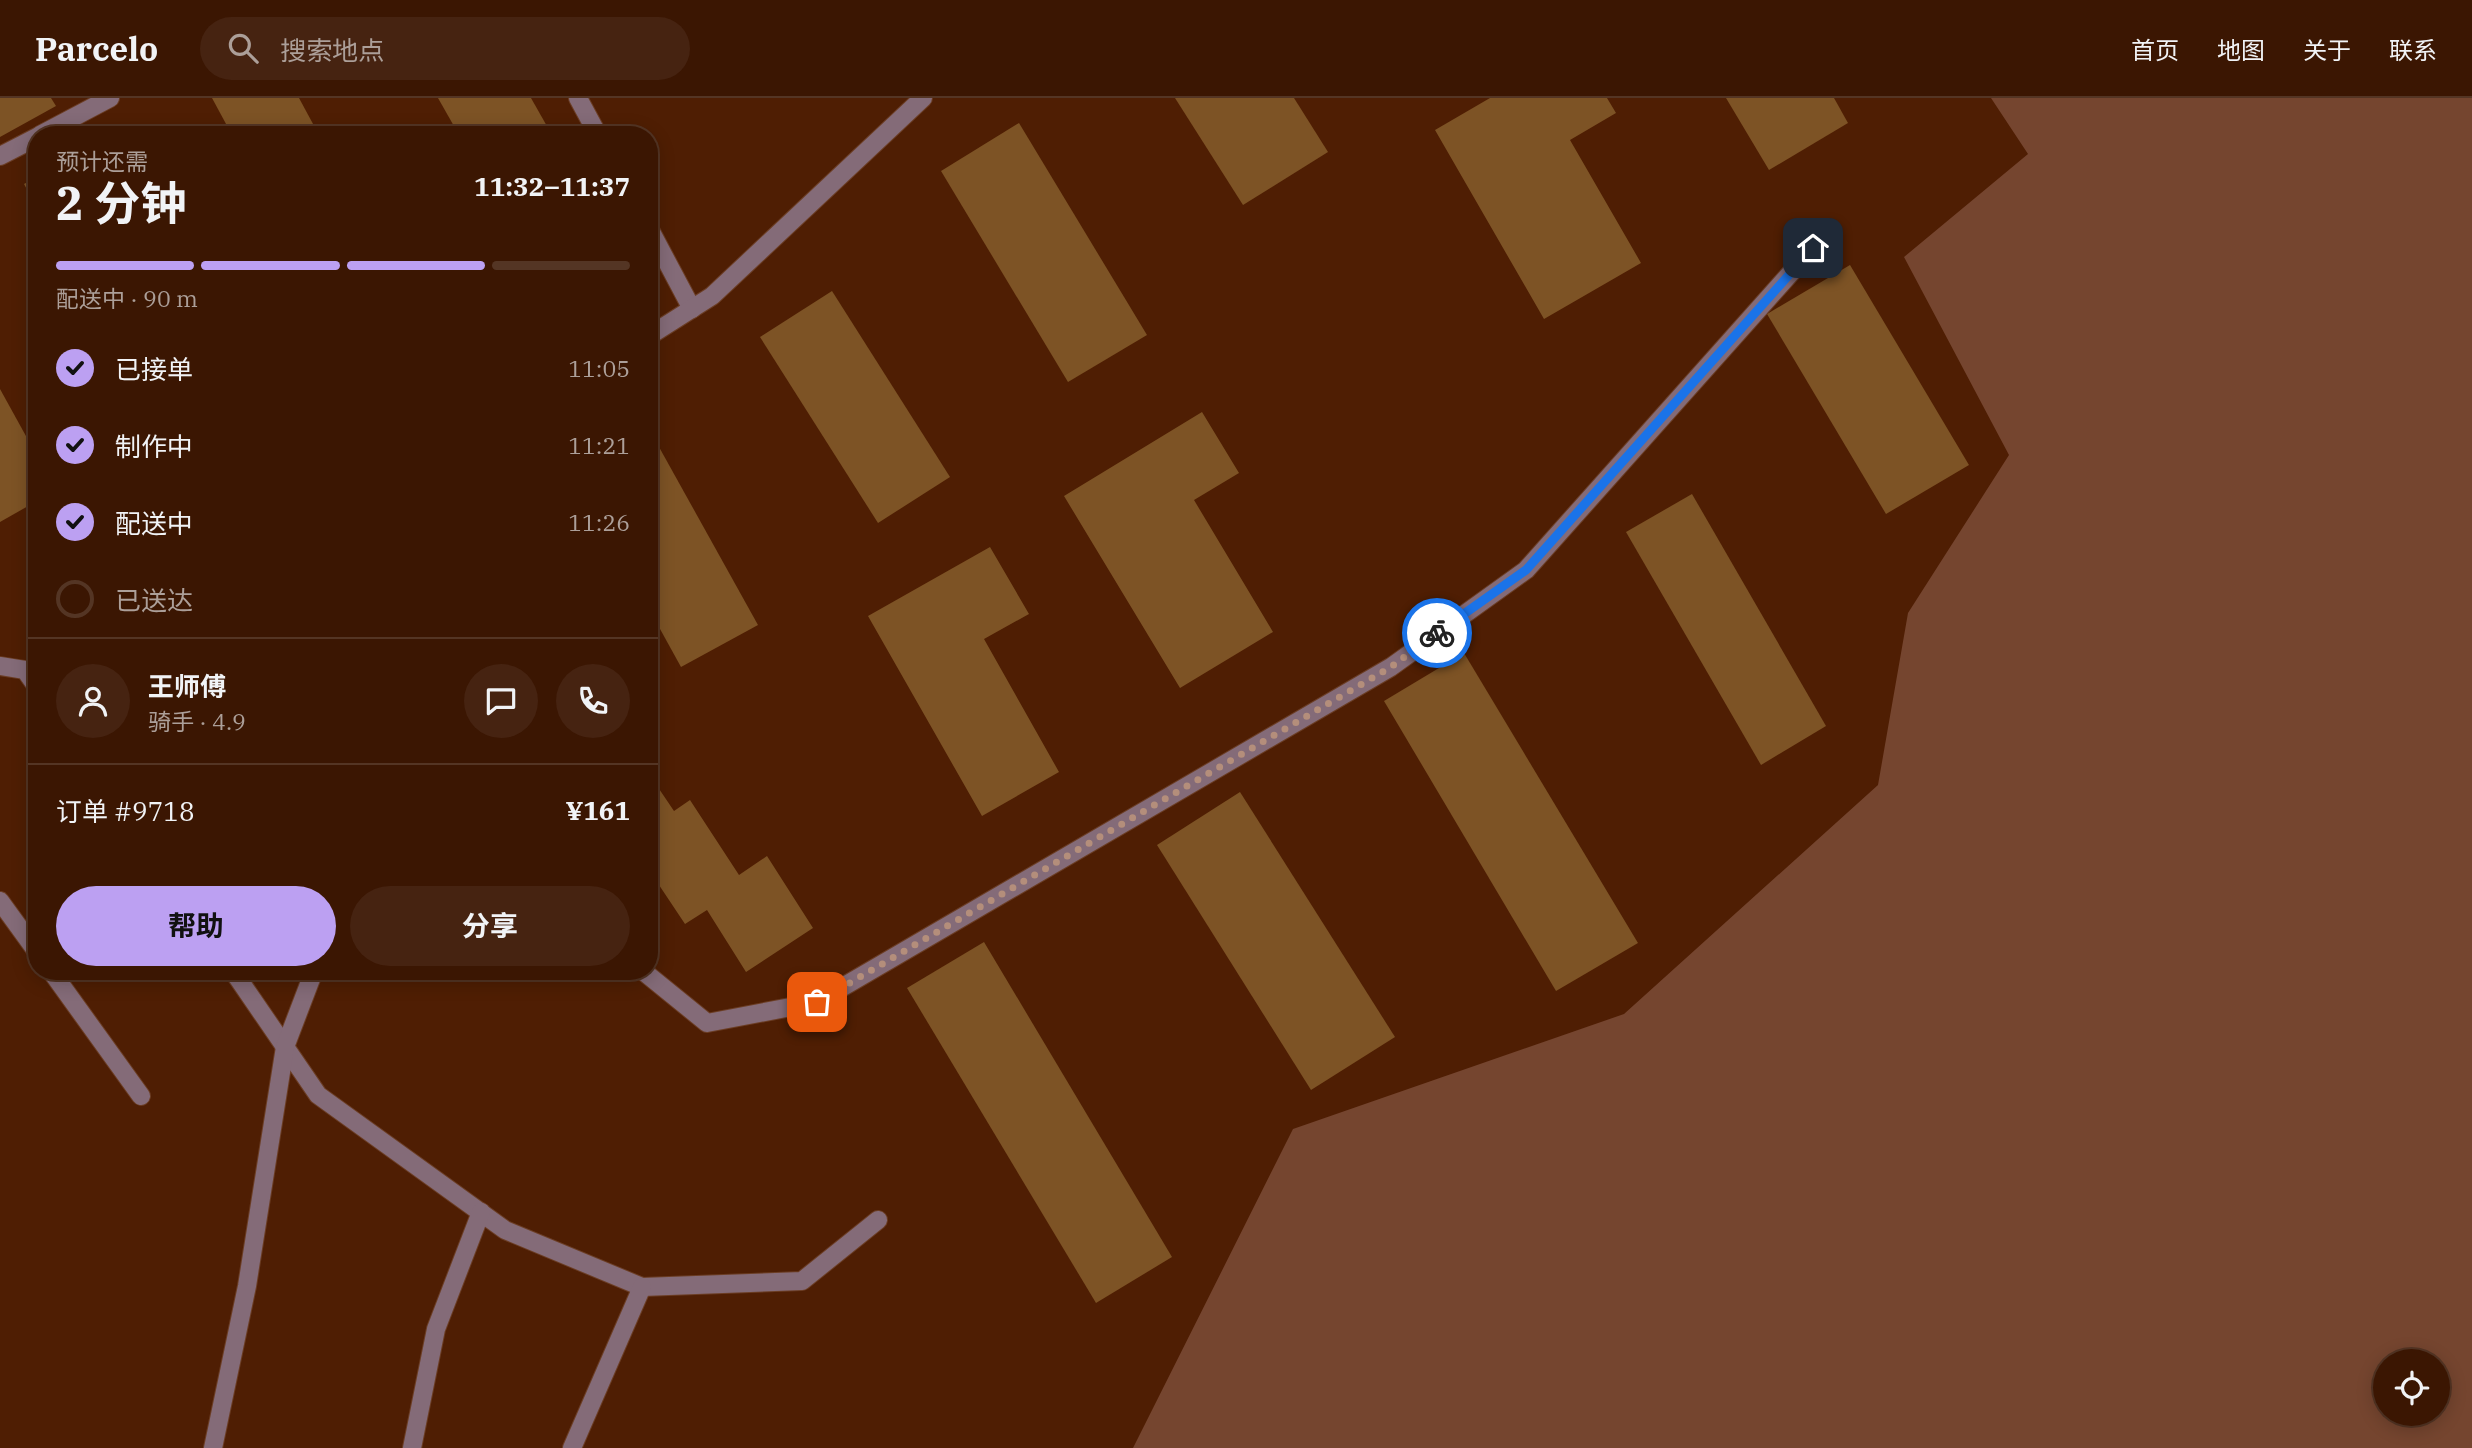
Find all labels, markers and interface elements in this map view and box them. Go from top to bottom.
search box [200,17,690,80]
text: Parcelo [35,27,158,70]
icon: search [224,29,262,67]
text: 搜索地点 [280,33,384,67]
text: 首页 [2131,34,2179,66]
text: 地图 [2217,34,2265,66]
text: 关于 [2303,34,2351,66]
text: 联系 [2389,34,2437,66]
text: 预计还需 [56,146,148,176]
text: 11:32–11:37 [474,169,630,203]
text: 2 分钟 [56,173,186,233]
pin [1783,218,1843,278]
icon: home [1794,229,1832,267]
text: 配送中 · 90 m [56,283,198,313]
icon: check [56,349,94,387]
text: 已接单 [115,352,193,386]
text: 11:05 [568,353,630,383]
icon: check [56,426,94,464]
text: 制作中 [115,429,193,463]
text: 11:21 [568,430,630,460]
icon: check [56,503,94,541]
text: 配送中 [115,506,193,540]
text: 11:26 [568,507,630,537]
text: 已送达 [115,583,193,617]
courier [1402,598,1472,668]
icon: bike [1418,614,1456,652]
button: person [56,664,130,738]
button: chat [464,664,538,738]
button: phone [556,664,630,738]
text: 王师傅 [148,669,226,703]
text: 骑手 · 4.9 [148,706,246,736]
text: ¥161 [565,793,630,827]
text: 订单 #9718 [56,794,195,828]
button: 帮助 [56,886,336,966]
button: 分享 [350,886,630,966]
pin [787,972,847,1032]
icon: bag [798,983,836,1021]
map controls [2373,1349,2450,1426]
button: locate [2373,1349,2450,1426]

